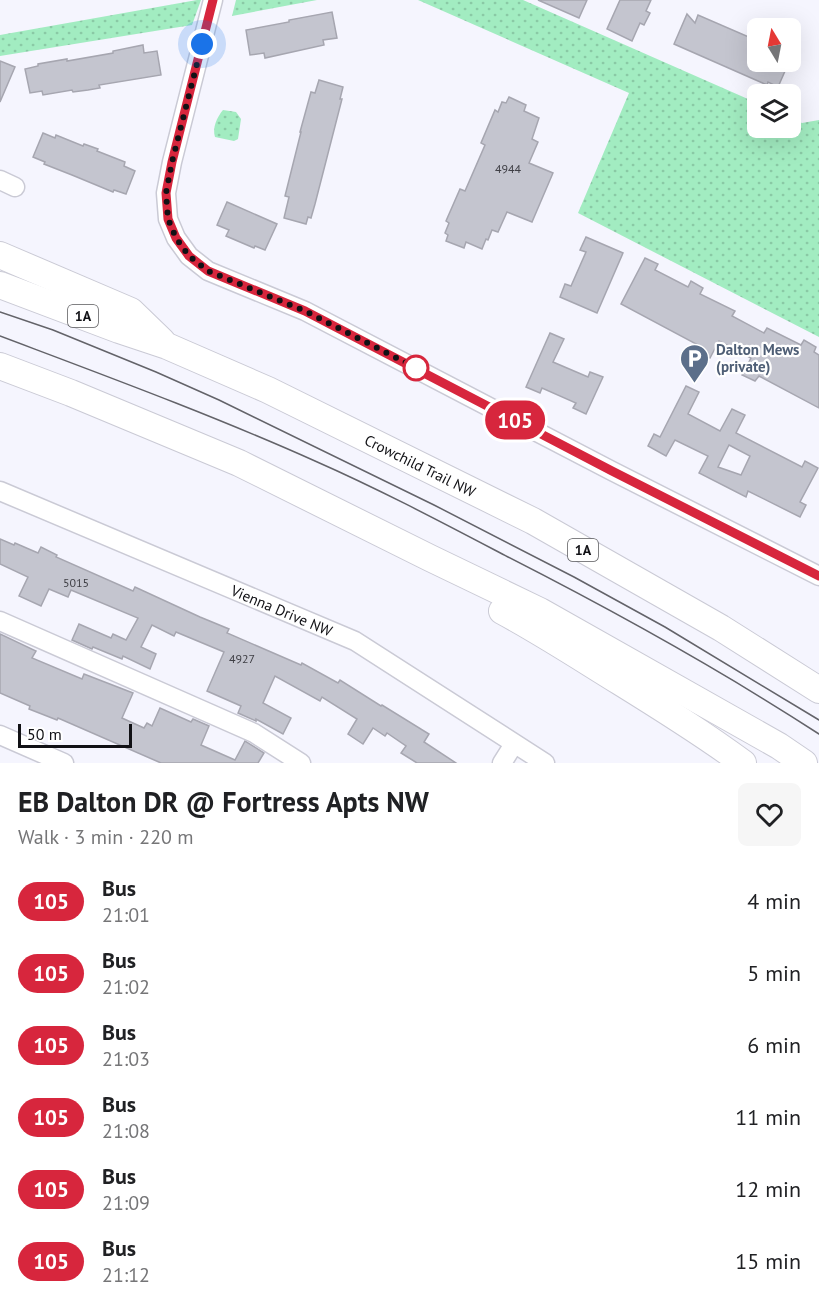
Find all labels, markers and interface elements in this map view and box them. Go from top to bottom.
north arrow [747,18,801,72]
map controls [747,18,801,138]
your location [187,29,217,59]
button: layers [747,84,801,138]
house number: 4944 [495,161,522,176]
road number: 1A [68,305,98,327]
place label: Dalton Mews (private) [716,340,799,376]
parking icon: Dalton Mews (private) [679,342,711,384]
unlabelled marker [403,355,429,381]
line badge: 105 [480,400,550,440]
text: 105 [497,407,533,434]
street label: Crowchild Trail NW [362,430,480,501]
road number: 1A [568,539,598,561]
house number: 5015 [63,575,89,590]
street label: Vienna Drive NW [227,580,336,640]
house number: 4927 [229,651,255,666]
scale bar [18,721,132,748]
text: 50 m [27,724,62,744]
text: EB Dalton DR @ Fortress Apts NW [18,783,429,820]
button: heart [738,783,801,846]
text: Walk · 3 min · 220 m [18,824,194,850]
text: Bus [102,874,136,902]
text: 4 min [747,887,801,915]
text: 105 [33,888,69,915]
text: 21:01 [102,902,150,928]
text: Bus [102,946,136,974]
text: 5 min [747,959,801,987]
text: 105 [33,960,69,987]
text: 21:02 [102,974,150,1000]
text: Bus [102,1018,136,1046]
text: 6 min [747,1031,801,1059]
text: 105 [33,1032,69,1059]
text: 21:03 [102,1046,150,1072]
text: Bus [102,1090,136,1118]
text: 11 min [735,1103,801,1131]
text: 105 [33,1104,69,1131]
text: 21:08 [102,1118,150,1144]
text: Bus [102,1162,136,1190]
text: 12 min [735,1175,801,1203]
text: 105 [33,1176,69,1203]
text: 21:09 [102,1190,150,1216]
text: Bus [102,1234,136,1262]
text: 15 min [735,1247,801,1275]
text: 105 [33,1248,69,1275]
text: 21:12 [102,1262,150,1288]

